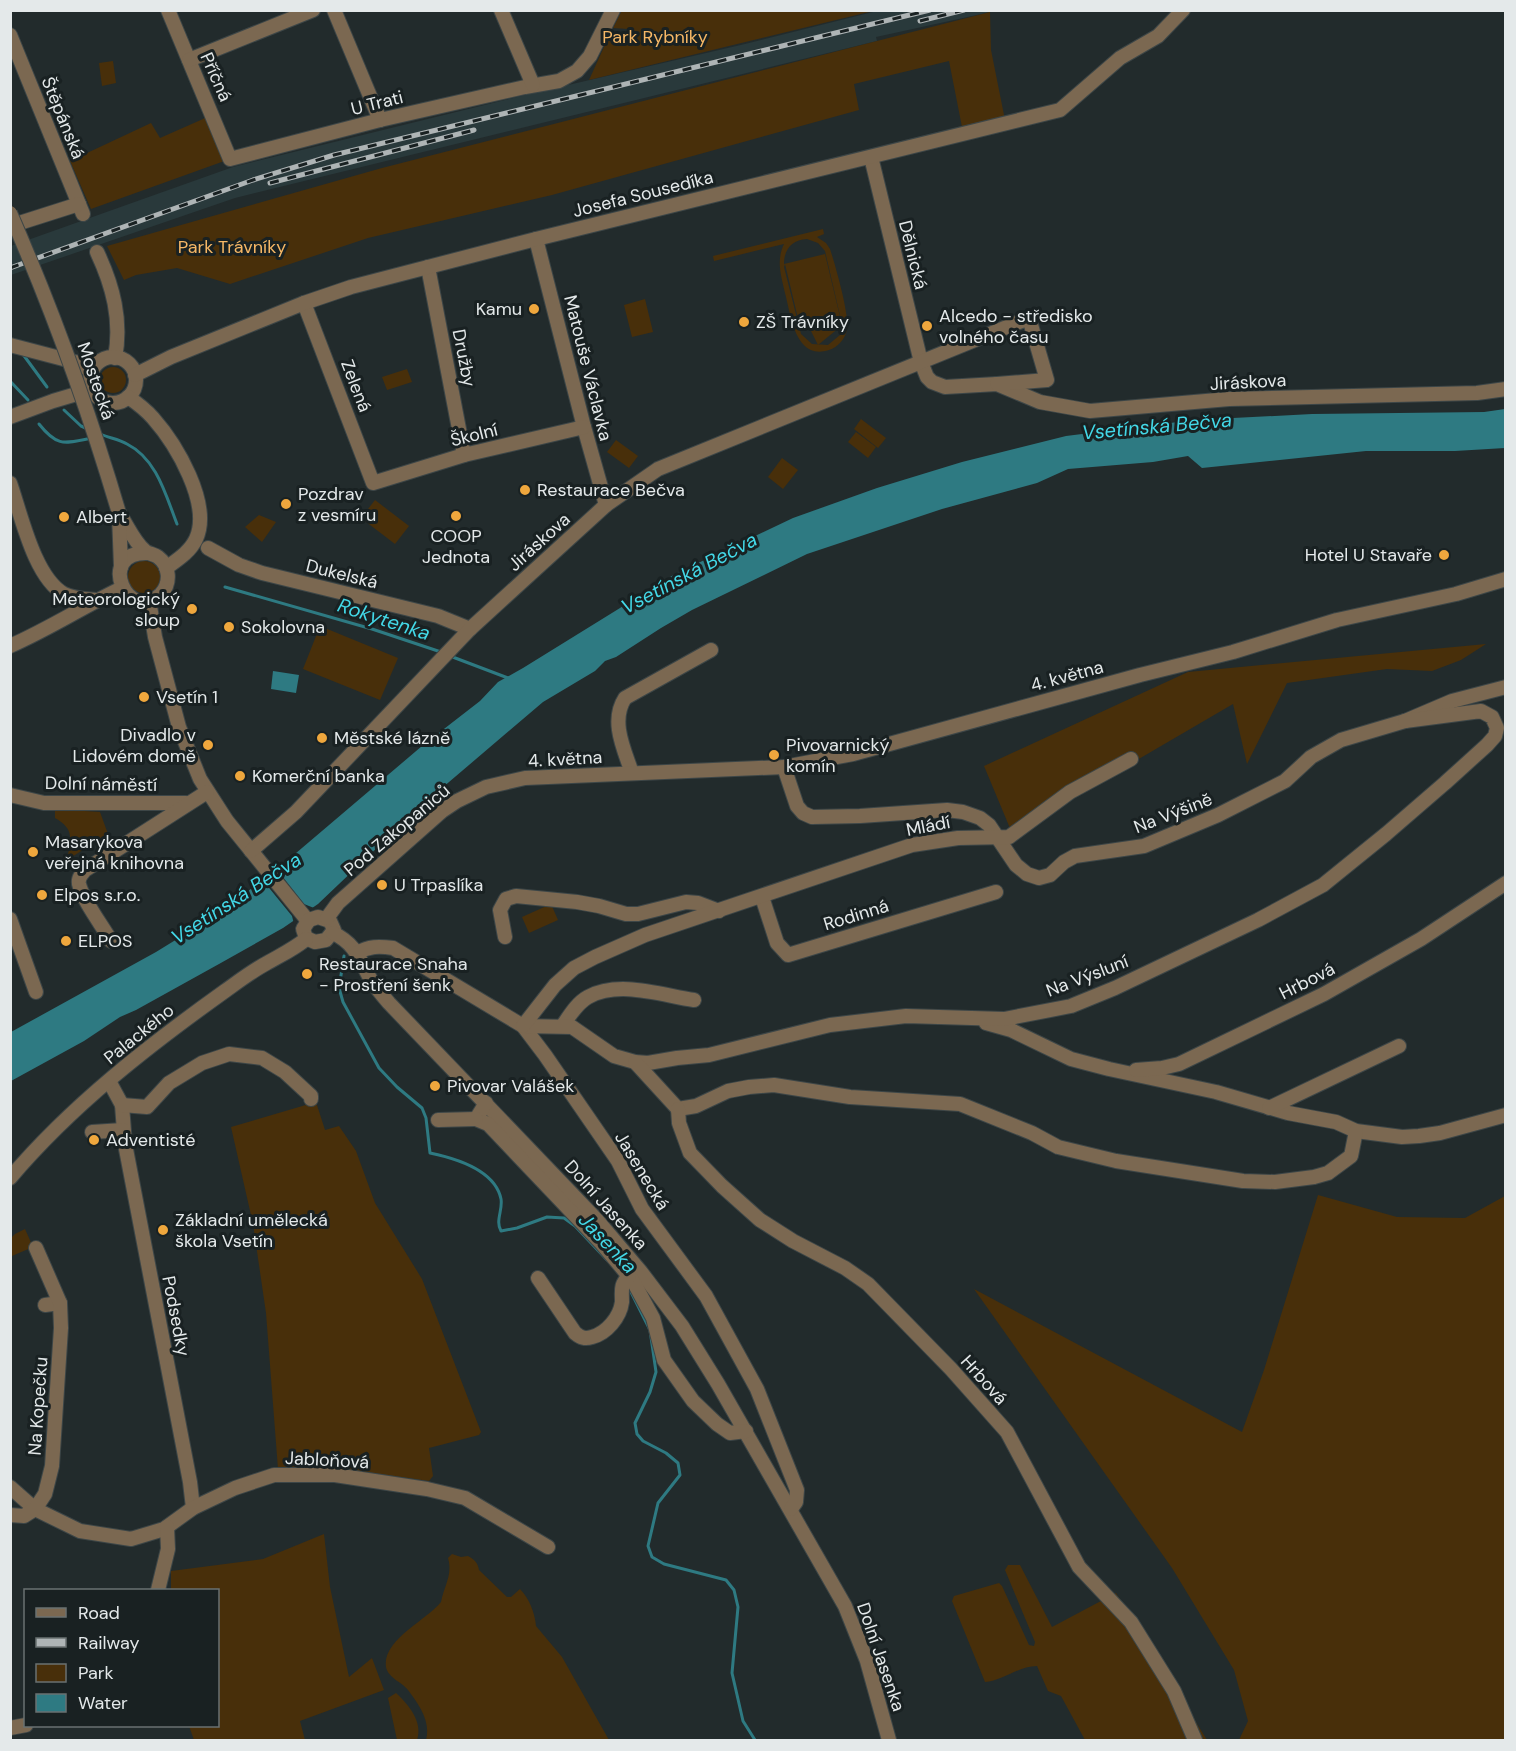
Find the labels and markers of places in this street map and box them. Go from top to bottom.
place label: Kamu [476,297,522,321]
marker: Kamu [527,302,541,316]
place label: Alcedo - středisko volného času [939,304,1093,349]
place label: ZŠ Trávníky [756,310,849,334]
marker: ZŠ Trávníky [737,315,751,329]
marker: Alcedo - středisko volného času [920,319,934,333]
place label: Restaurace Bečva [537,478,685,502]
place label: Pozdrav z vesmíru [298,482,376,527]
marker: Restaurace Bečva [518,483,532,497]
marker: Pozdrav z vesmíru [279,497,293,511]
place label: Albert [76,505,127,529]
marker: COOP Jednota [449,509,463,523]
marker: Albert [57,510,71,524]
place label: COOP Jednota [422,524,490,569]
place label: Hotel U Stavaře [1305,543,1432,567]
marker: Hotel U Stavaře [1437,548,1451,562]
place label: Meteorologický sloup [52,587,180,632]
marker: Meteorologický sloup [185,602,199,616]
place label: Sokolovna [241,615,325,639]
marker: Sokolovna [222,620,236,634]
place label: Vsetín 1 [156,685,218,709]
marker: Vsetín 1 [137,690,151,704]
place label: Divadlo v Lidovém domě [72,723,197,768]
place label: Městské lázně [334,726,450,750]
marker: Městské lázně [315,731,329,745]
place label: Pivovarnický komín [786,733,890,778]
marker: Divadlo v Lidovém domě [201,738,215,752]
marker: Pivovarnický komín [767,748,781,762]
place label: Komerční banka [252,764,385,788]
marker: Komerční banka [233,769,247,783]
place label: Masarykova veřejná knihovna [45,830,184,875]
marker: Masarykova veřejná knihovna [26,845,40,859]
place label: U Trpaslíka [394,873,483,897]
marker: U Trpaslíka [375,878,389,892]
place label: Elpos s.r.o. [54,883,140,907]
marker: Elpos s.r.o. [35,888,49,902]
place label: ELPOS [78,929,132,953]
marker: ELPOS [59,934,73,948]
place label: Restaurace Snaha - Prostření šenk [319,952,468,997]
marker: Restaurace Snaha - Prostření šenk [300,967,314,981]
place label: Pivovar Valášek [447,1074,574,1098]
marker: Pivovar Valášek [428,1079,442,1093]
place label: Adventisté [106,1128,195,1152]
marker: Adventisté [87,1133,101,1147]
place label: Základní umělecká škola Vsetín [175,1208,328,1253]
marker: Základní umělecká škola Vsetín [156,1223,170,1237]

